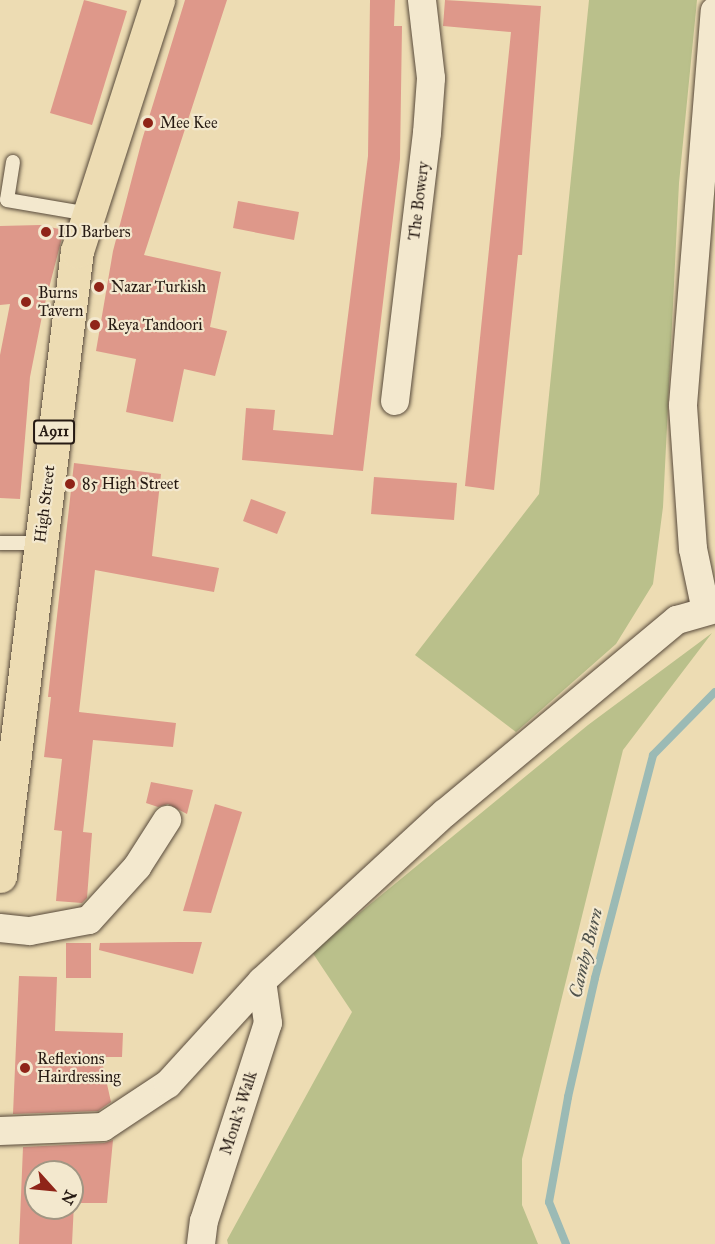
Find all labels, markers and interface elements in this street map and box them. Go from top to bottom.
place label: Mee Kee [160,113,218,133]
marker: Mee Kee [141,116,155,130]
street label: The Bowery [405,161,433,241]
place label: ID Barbers [58,222,131,242]
marker: ID Barbers [39,225,53,239]
place label: Nazar Turkish [111,277,206,297]
marker: Nazar Turkish [92,280,106,294]
place label: Burns Tavern [38,283,83,321]
marker: Burns Tavern [19,295,33,309]
place label: Reya Tandoori [107,315,203,335]
marker: Reya Tandoori [88,318,102,332]
road number: A911 [33,420,75,444]
street label: High Street [31,464,59,544]
place label: 85 High Street [82,474,179,494]
marker: 85 High Street [63,477,77,491]
water label: Camby Burn [564,906,608,1000]
place label: Reflexions Hairdressing [37,1049,121,1087]
marker: Reflexions Hairdressing [18,1061,32,1075]
street label: Monk's Walk [216,1069,262,1157]
north arrow [24,1160,84,1220]
text: N [57,1187,80,1208]

